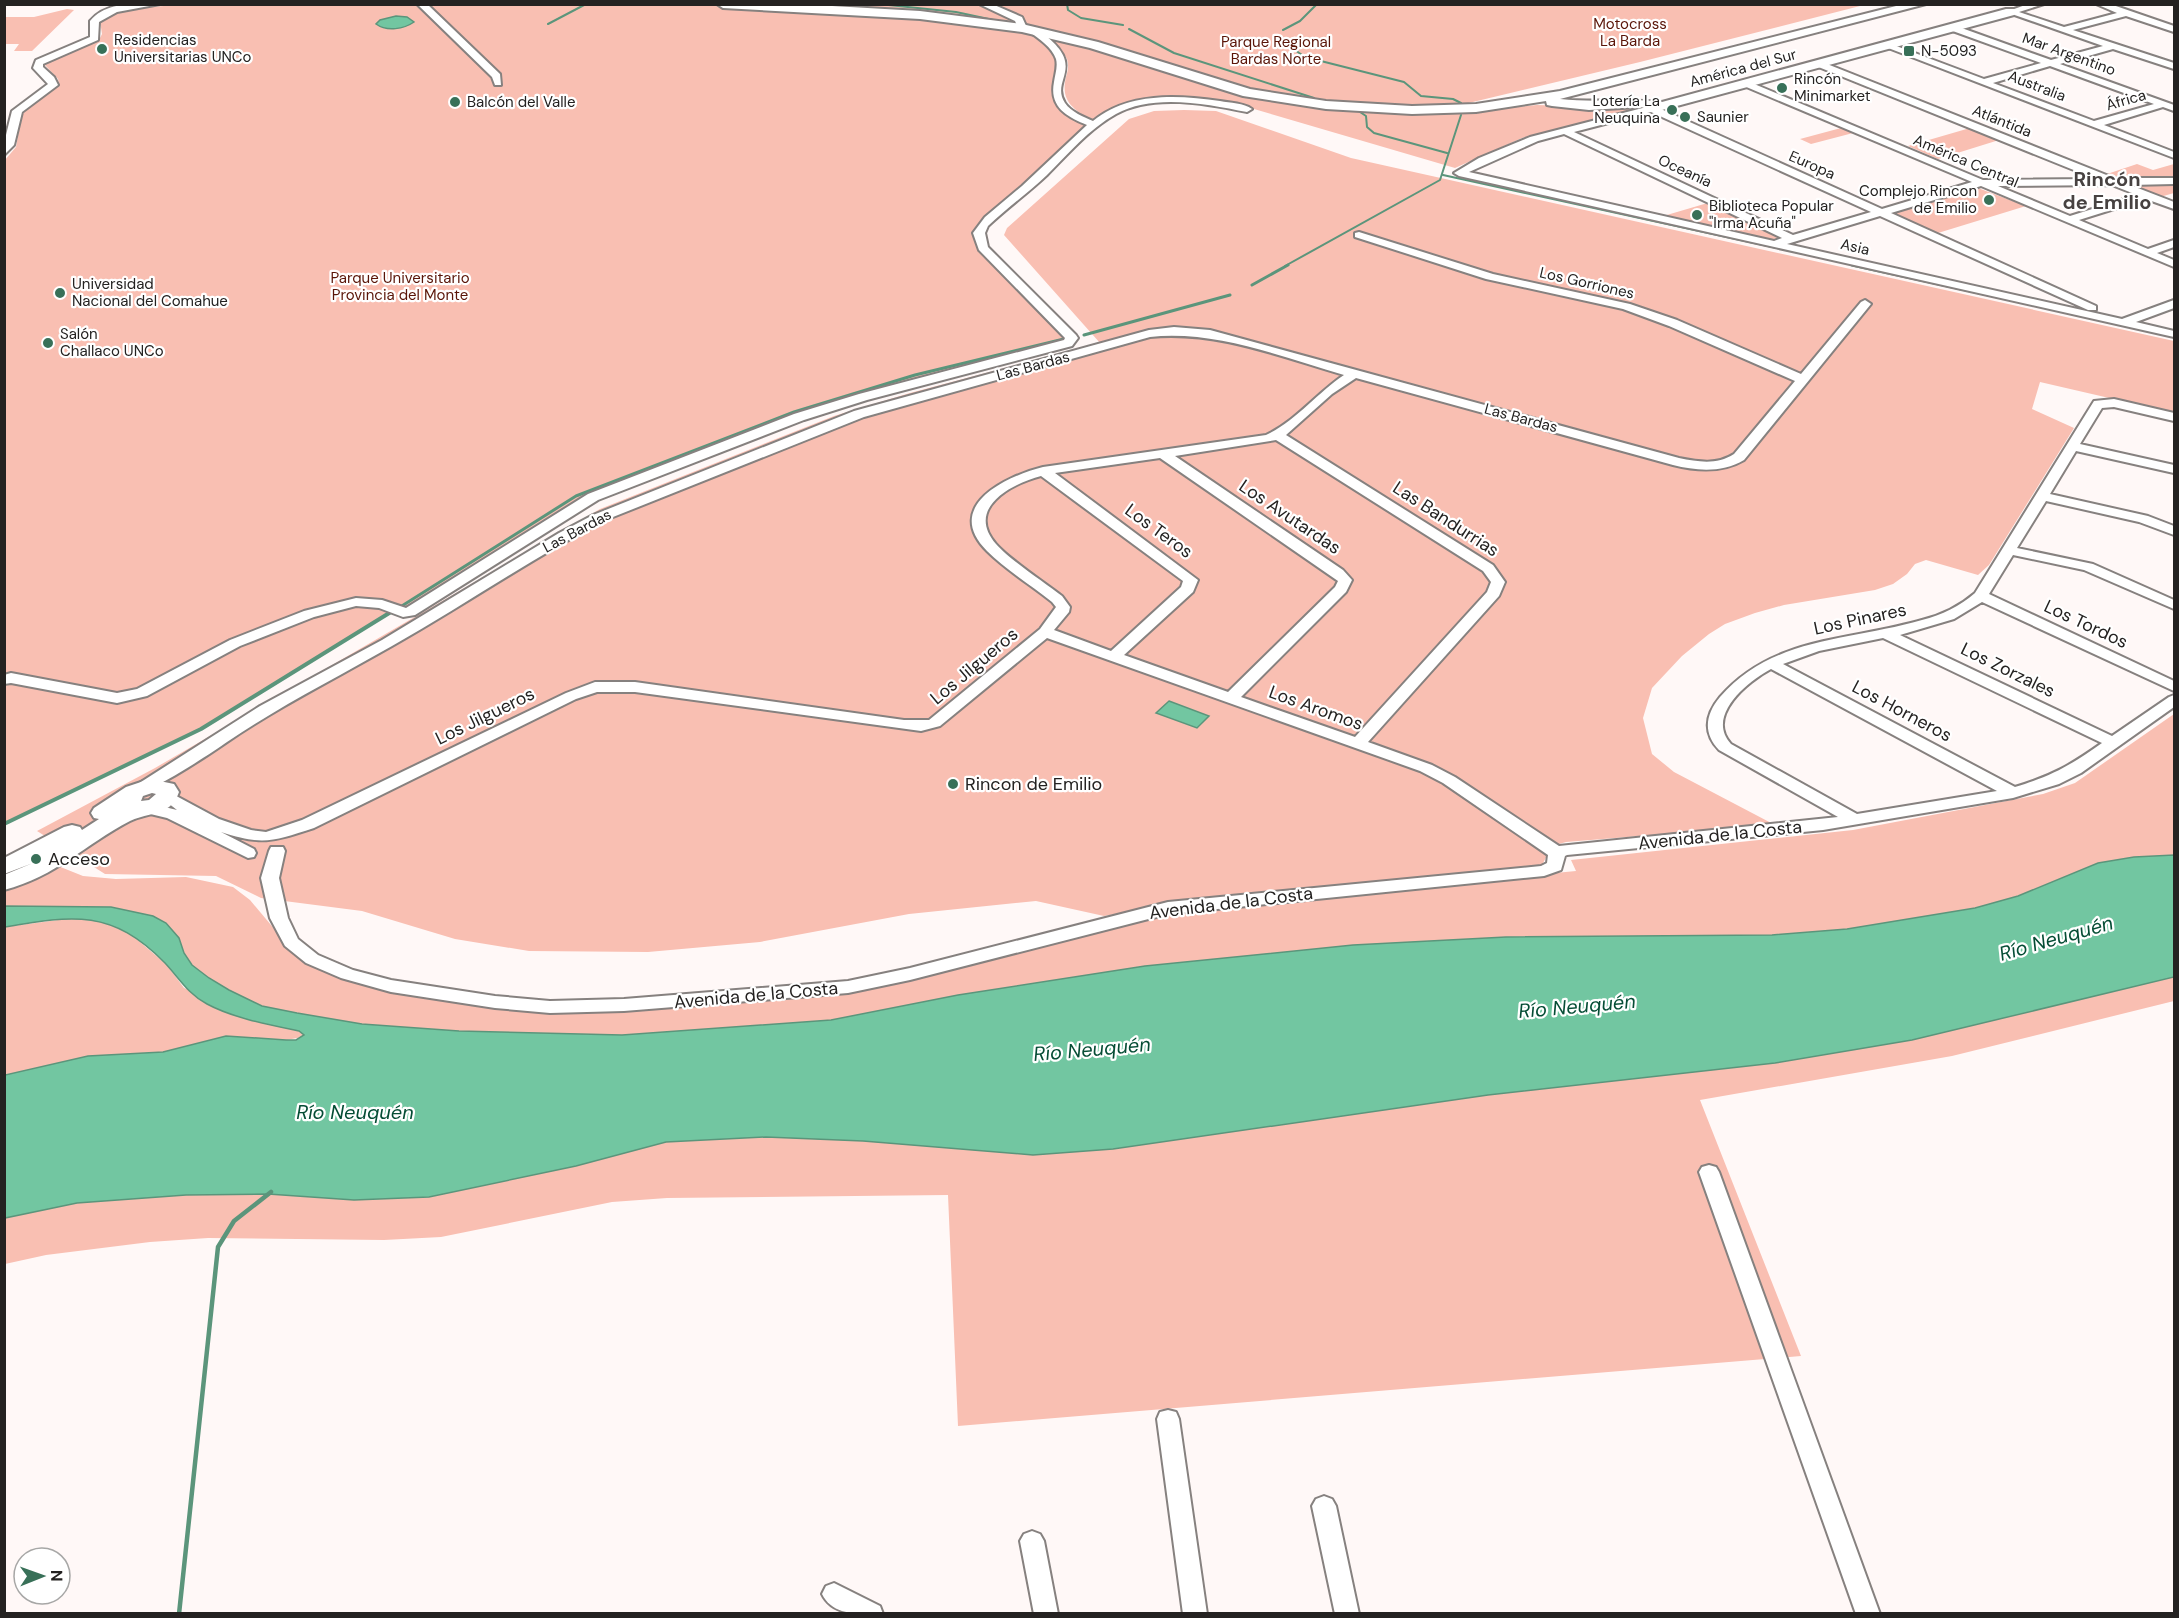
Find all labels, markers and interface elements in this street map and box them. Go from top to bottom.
park label: Motocross La Barda [1593,14,1667,51]
street label: Mar Argentino [2020,28,2118,80]
place label: Residencias Universitarias UNCo [114,30,252,67]
park label: Parque Regional Bardas Norte [1221,32,1331,69]
place label: N-5093 [1921,41,1977,61]
marker: Residencias Universitarias UNCo [95,42,109,56]
street label: América del Sur [1687,44,1799,92]
marker: N-5093 [1902,44,1916,58]
street label: Australia [2005,66,2069,106]
place label: Rincón Minimarket [1794,69,1871,106]
marker: Rincón Minimarket [1775,81,1789,95]
street label: África [2104,85,2148,115]
place label: Lotería La Neuquina [1593,91,1660,128]
place label: Balcón del Valle [467,92,575,112]
marker: Balcón del Valle [448,95,462,109]
street label: Atlántida [1969,100,2035,142]
marker: Lotería La Neuquina [1665,103,1679,117]
place label: Saunier [1697,107,1749,127]
marker: Saunier [1678,110,1692,124]
street label: América Central [1910,130,2022,192]
street label: Europa [1786,146,1838,184]
street label: Oceanía [1655,150,1715,192]
district label: Rincón de Emilio [2063,166,2151,215]
place label: Complejo Rincon de Emilio [1859,181,1977,218]
marker: Complejo Rincon de Emilio [1982,193,1996,207]
place label: Biblioteca Popular "Irma Acuña" [1709,196,1834,233]
marker: Biblioteca Popular "Irma Acuña" [1690,208,1704,222]
street label: Asia [1838,234,1872,260]
street label: Los Gorriones [1538,262,1636,304]
park label: Parque Universitario Provincia del Monte [330,268,470,305]
place label: Universidad Nacional del Comahue [72,274,228,311]
marker: Universidad Nacional del Comahue [53,286,67,300]
place label: Salón Challaco UNCo [60,324,164,361]
marker: Salón Challaco UNCo [41,336,55,350]
street label: Las Bardas [994,347,1072,385]
street label: Las Bardas [1482,399,1560,437]
street label: Los Avutardas [1234,474,1346,560]
street label: Las Bandurrias [1388,476,1504,562]
street label: Los Teros [1120,498,1198,564]
street label: Las Bardas [539,505,615,557]
street label: Los Tordos [2040,594,2132,654]
street label: Los Pinares [1811,597,1909,641]
street label: Los Jilgueros [925,622,1023,710]
street label: Los Zorzales [1957,637,2059,703]
street label: Los Horneros [1848,675,1956,747]
street label: Los Aromos [1266,680,1366,736]
street label: Los Jilgueros [431,682,539,750]
place label: Rincon de Emilio [965,772,1102,796]
marker: Rincon de Emilio [946,777,960,791]
street label: Avenida de la Costa [1637,814,1803,856]
place label: Acceso [48,847,110,871]
marker: Acceso [29,852,43,866]
street label: Avenida de la Costa [1148,881,1314,925]
water label: Río Neuquén [1996,909,2116,967]
street label: Avenida de la Costa [673,976,839,1014]
water label: Río Neuquén [1517,988,1637,1024]
water label: Río Neuquén [1032,1031,1152,1067]
water label: Río Neuquén [296,1099,414,1125]
north arrow [12,1546,72,1606]
text: N [46,1570,67,1582]

